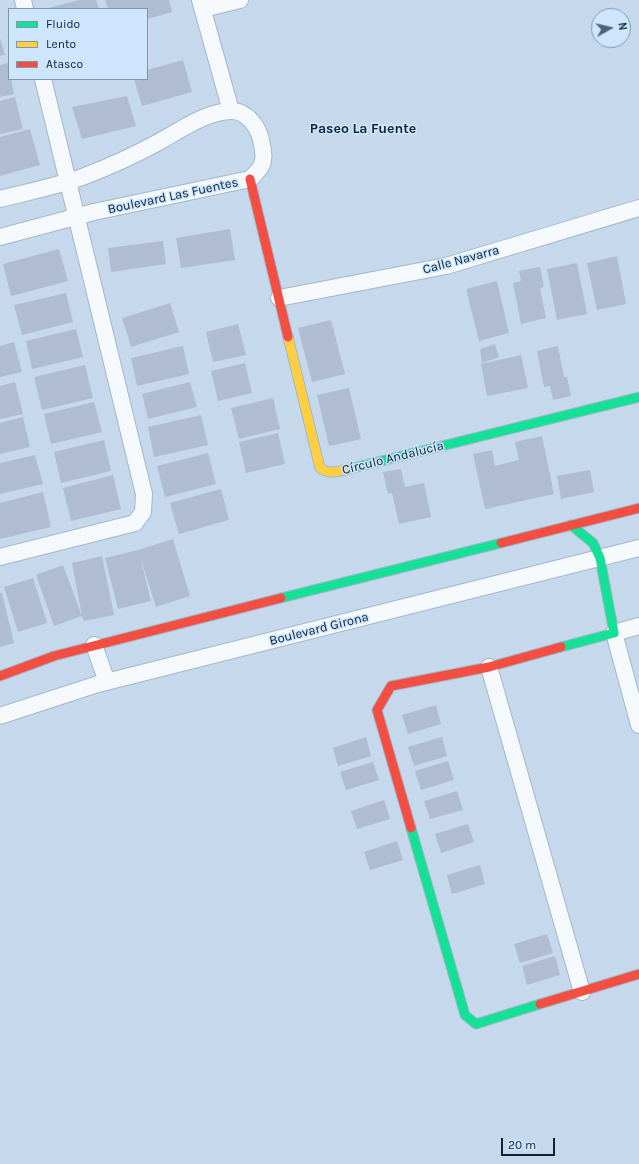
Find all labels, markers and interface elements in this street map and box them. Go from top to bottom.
legend [8,8,148,80]
north arrow [591,8,631,48]
text: Fluido [46,17,80,31]
text: N [615,22,629,31]
text: Lento [46,37,76,51]
text: Atasco [46,57,83,71]
district label: Paseo La Fuente [310,121,416,137]
street label: Boulevard Las Fuentes [106,175,240,217]
street label: Calle Navarra [421,242,501,278]
street label: Círculo Andalucía [340,438,446,478]
street label: Boulevard Girona [268,609,370,649]
scale bar [503,1130,557,1156]
text: 20 m [508,1138,536,1152]

